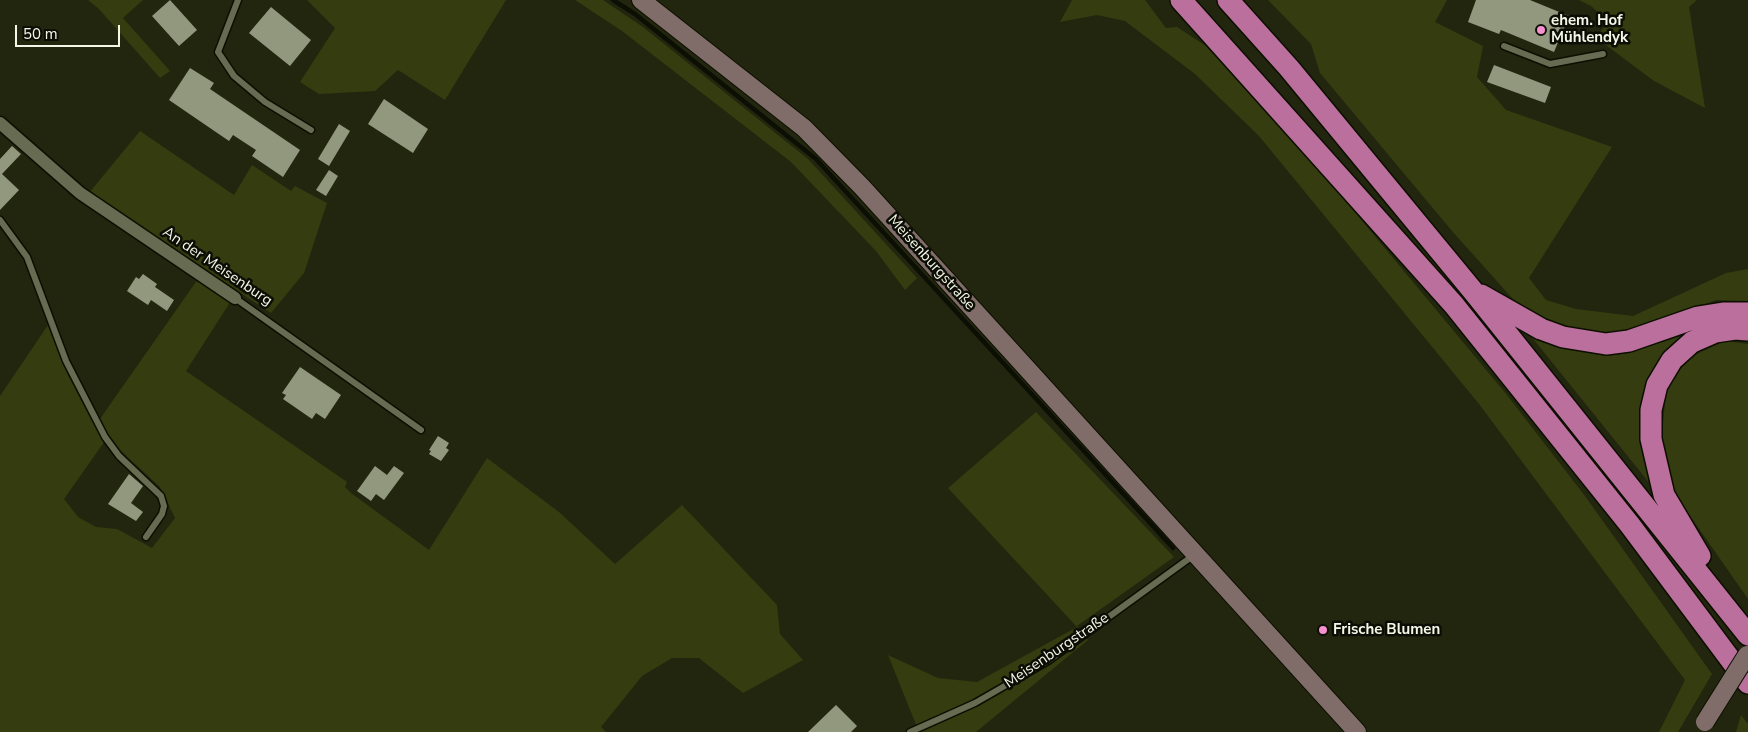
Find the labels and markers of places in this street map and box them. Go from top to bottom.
place label: ehem. Hof Mühlendyk [1551,12,1628,47]
marker: ehem. Hof Mühlendyk [1535,24,1547,36]
place label: Frische Blumen [1333,621,1440,639]
marker: Frische Blumen [1317,624,1329,636]

